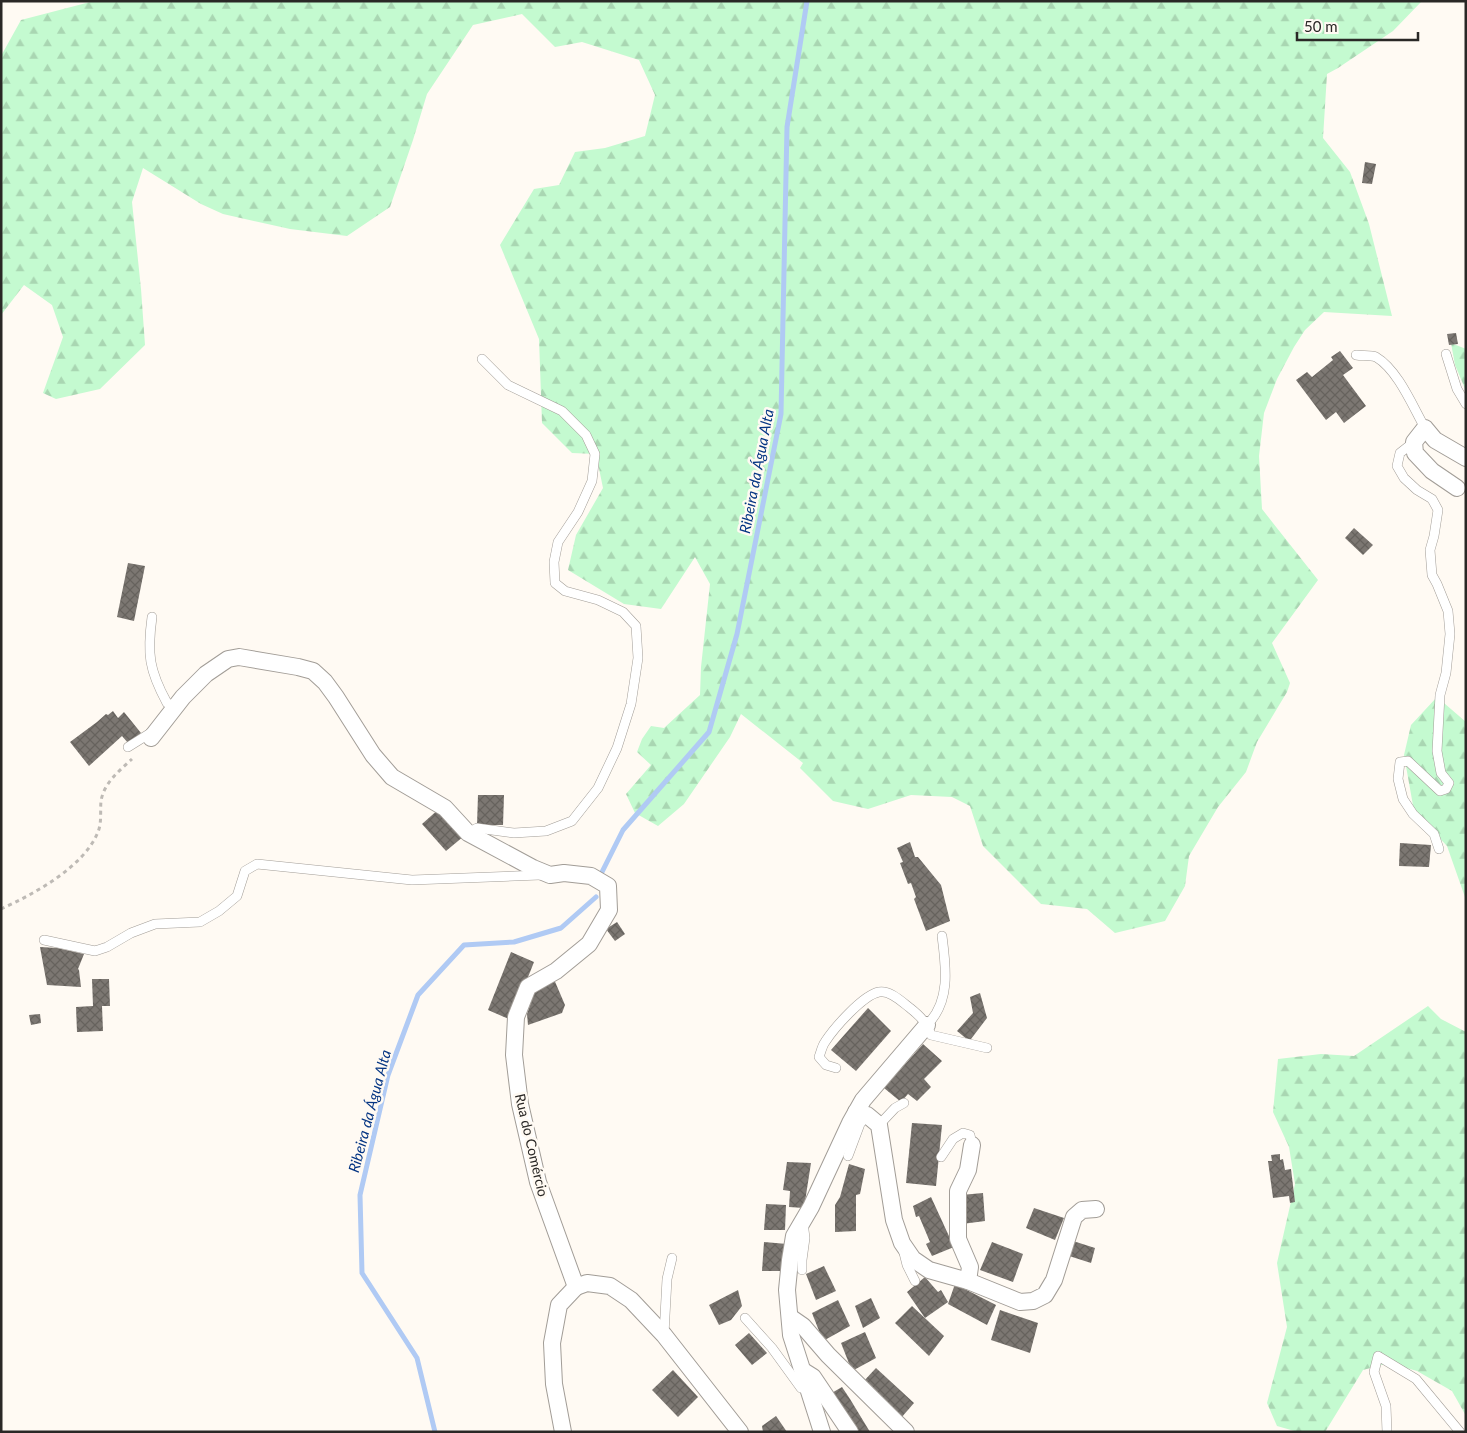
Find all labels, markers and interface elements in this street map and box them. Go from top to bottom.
scale bar [1297,10,1418,42]
text: 50 m [1304,17,1338,35]
water label: Ribeira da Água Alta [735,407,777,535]
water label: Ribeira da Água Alta [344,1047,394,1174]
street label: Rua do Comércio [512,1092,552,1198]

